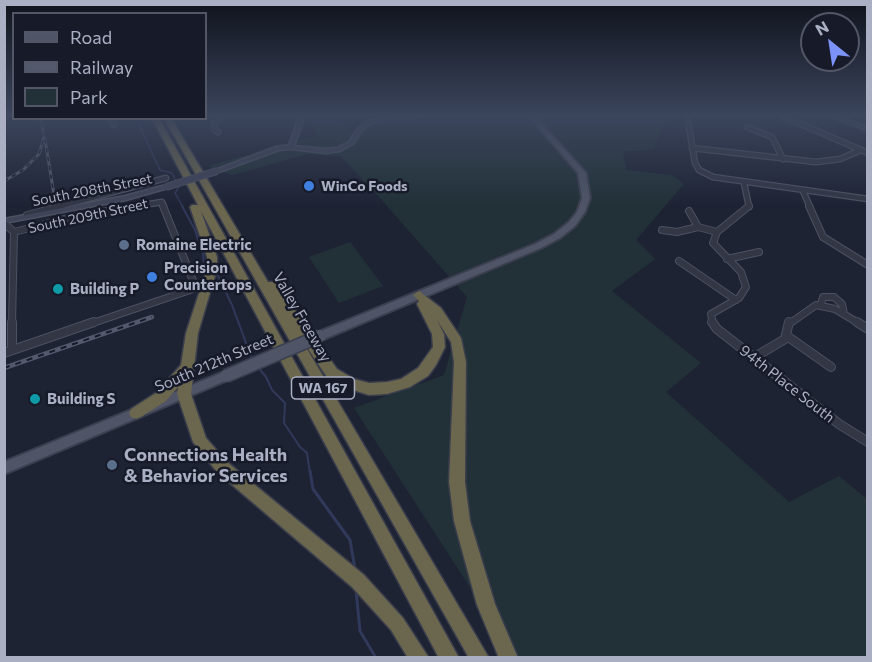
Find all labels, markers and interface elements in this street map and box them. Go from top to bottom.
legend [12,12,207,120]
north arrow [800,12,860,72]
text: N [812,16,832,39]
text: Road [70,26,112,48]
text: Railway [70,56,133,78]
text: Park [70,86,108,108]
street label: South 208th Street [30,170,154,210]
place label: WinCo Foods [321,178,408,194]
marker: WinCo Foods [302,179,316,193]
street label: South 209th Street [26,195,150,237]
place label: Romaine Electric [136,236,252,254]
marker: Romaine Electric [117,238,131,252]
place label: Precision Countertops [164,259,252,294]
street label: Valley Freeway [269,269,335,365]
marker: Precision Countertops [145,270,159,284]
place label: Building P [70,280,139,298]
marker: Building P [51,282,65,296]
street label: South 212th Street [152,330,276,396]
street label: 94th Place South [736,341,838,427]
road number: WA 167 [292,377,354,399]
place label: Building S [47,390,115,408]
marker: Building S [28,392,42,406]
place label: Connections Health & Behavior Services [124,444,288,486]
marker: Connections Health & Behavior Services [105,458,119,472]

